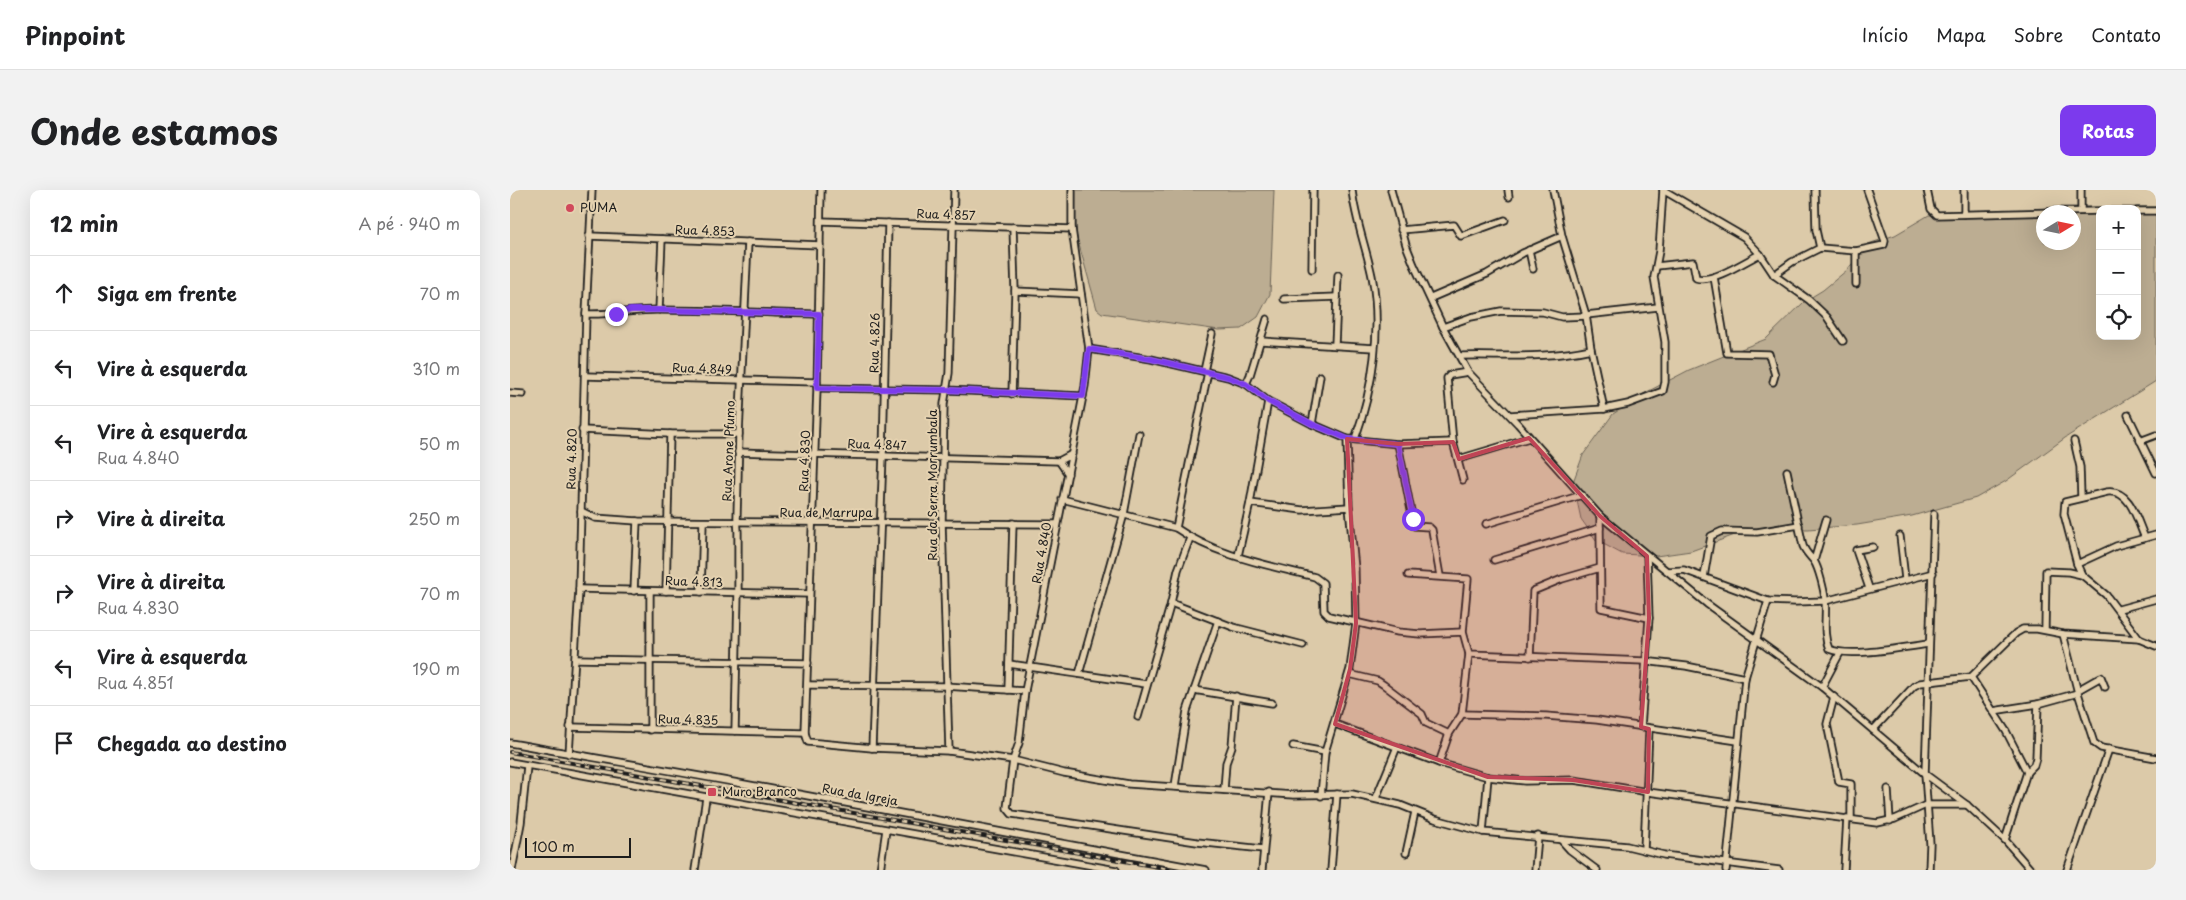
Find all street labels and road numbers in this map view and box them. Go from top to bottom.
street label: Rua 4.857 [916,204,976,224]
street label: Rua 4.853 [675,220,735,240]
street label: Rua 4.826 [864,313,884,373]
street label: Rua 4.849 [672,358,732,378]
street label: Rua Arone Pfumo [717,400,739,502]
street label: Rua da Serra Morrumbala [923,409,941,561]
street label: Rua 4.820 [561,428,581,490]
street label: Rua 4.830 [794,430,814,492]
street label: Rua 4.847 [847,434,908,454]
street label: Rua de Marrupa [779,503,873,521]
street label: Rua 4.840 [1027,521,1055,585]
street label: Rua 4.813 [665,571,724,591]
street label: Rua 4.835 [658,709,718,729]
street label: Rua da Igreja [821,778,900,810]

